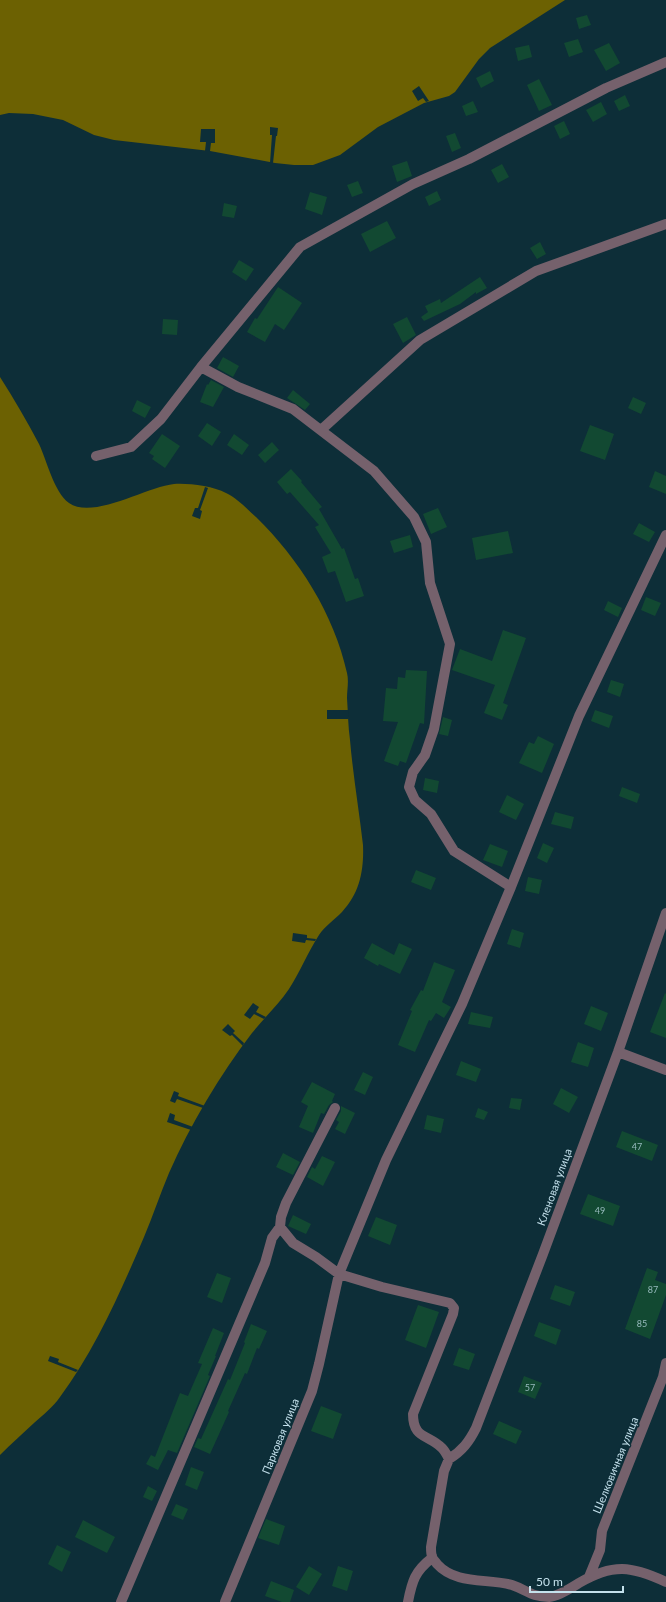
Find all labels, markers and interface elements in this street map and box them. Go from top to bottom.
house number: 47 [632,1141,642,1152]
street label: Кленовая улица [534,1147,574,1227]
house number: 49 [595,1205,605,1216]
house number: 87 [648,1284,658,1295]
house number: 85 [637,1318,647,1329]
house number: 57 [525,1382,535,1393]
street label: Парковая улица [259,1396,301,1476]
street label: Шелковичная улица [590,1415,640,1515]
scale bar [530,1568,623,1594]
text: 50 m [536,1574,563,1589]

